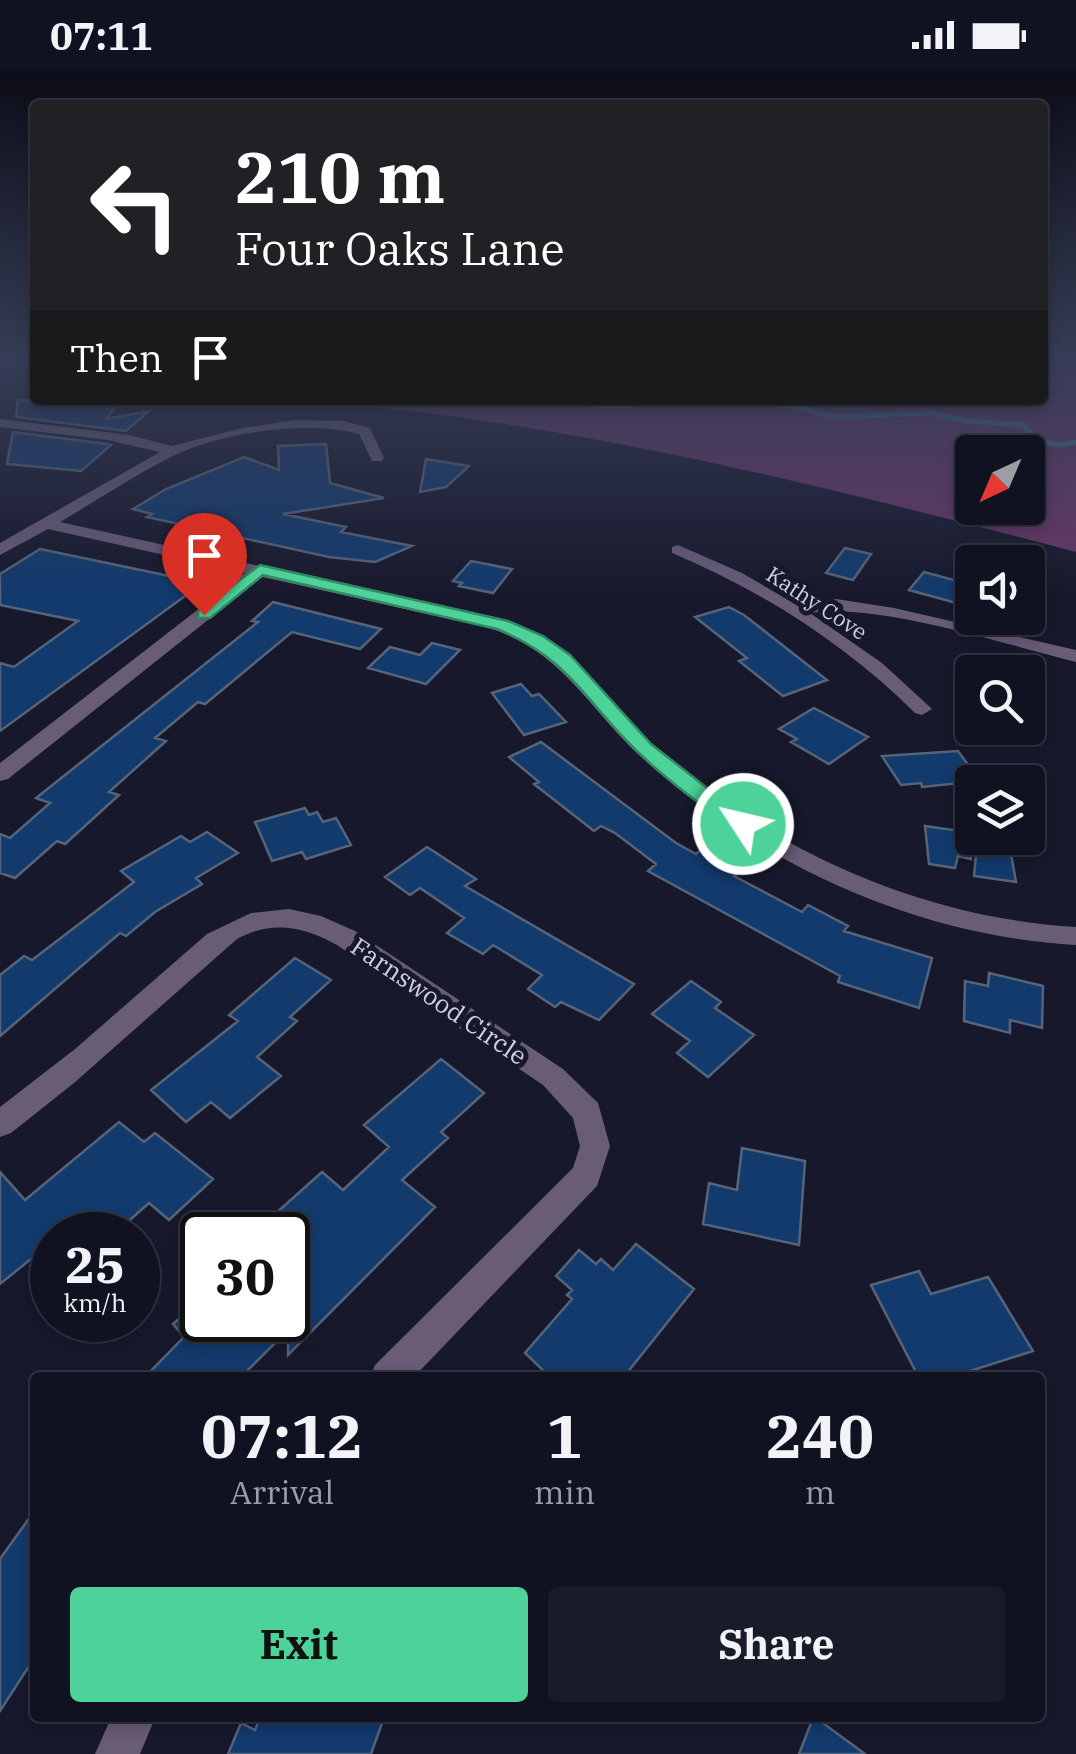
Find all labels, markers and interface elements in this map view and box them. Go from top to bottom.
text: 07:11 [50,11,153,60]
text: 210 m [235,131,445,222]
icon: left [70,140,200,270]
text: Four Oaks Lane [235,219,565,277]
icon: arrive [183,330,238,385]
text: Then [70,333,163,382]
north arrow [955,435,1045,525]
map controls [955,435,1045,855]
pin [162,513,247,616]
icon: arrive [177,528,232,583]
button: sound [955,545,1045,635]
street label: Kathy Cove [761,559,873,646]
button: search [955,655,1045,745]
button: layers [955,765,1045,855]
position arrow [691,772,795,876]
street label: Farnswood Circle [345,929,534,1072]
speed limit sign: 30 [180,1212,310,1342]
text: 25 [65,1232,125,1297]
text: km/h [63,1286,127,1319]
text: 07:12 [201,1396,363,1475]
text: 1 [547,1396,583,1475]
text: 240 [766,1396,874,1475]
text: Arrival [230,1471,334,1513]
text: min [534,1471,595,1513]
text: m [805,1471,835,1513]
button: Exit [70,1587,528,1702]
button: Share [548,1587,1005,1702]

